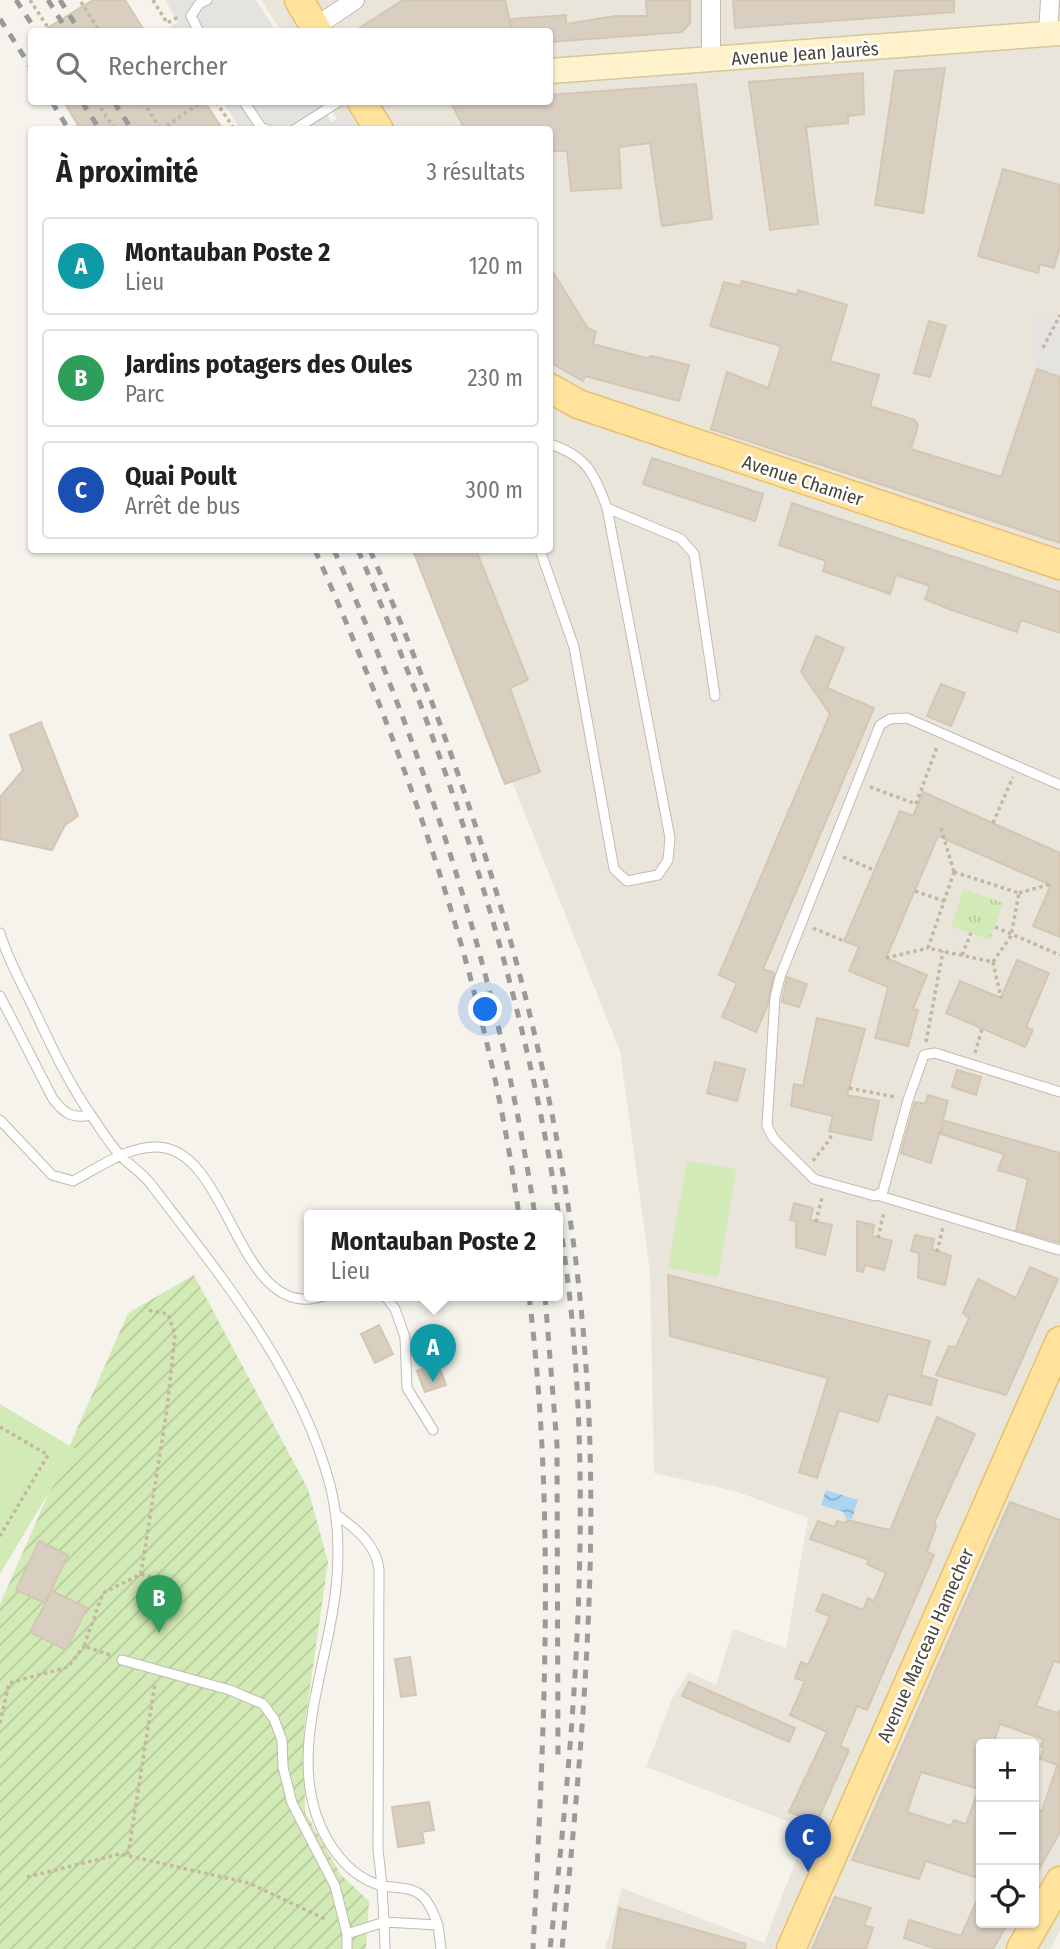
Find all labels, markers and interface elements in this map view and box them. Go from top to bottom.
search box [28,28,553,105]
street label: Avenue Jean Jaurès [731,37,880,70]
icon: search [52,48,90,86]
text: Rechercher [108,51,227,82]
text: À proximité [56,154,198,190]
text: 3 résultats [427,158,525,186]
text: Montauban Poste 2 [125,237,330,268]
text: A [75,252,87,280]
text: 120 m [469,252,523,280]
text: Lieu [125,268,164,296]
text: Jardins potagers des Oules [125,349,412,380]
text: B [75,364,87,392]
text: 230 m [467,364,523,392]
text: Parc [125,380,164,408]
street label: Avenue Chamier [739,450,867,511]
text: Quai Poult [125,461,237,492]
text: C [75,476,87,504]
text: 300 m [466,476,523,504]
text: Arrêt de bus [125,492,240,520]
your location [468,992,502,1026]
popup [304,1210,563,1301]
text: Montauban Poste 2 [331,1226,536,1257]
text: Lieu [331,1257,370,1285]
pin: A [410,1324,456,1382]
street label: Avenue Marceau Hamecher [872,1544,979,1746]
pin: B [136,1575,182,1633]
map controls [976,1739,1039,1928]
button: + [976,1739,1039,1802]
button: − [976,1802,1039,1865]
pin: C [785,1814,831,1872]
button: locate [976,1865,1039,1928]

